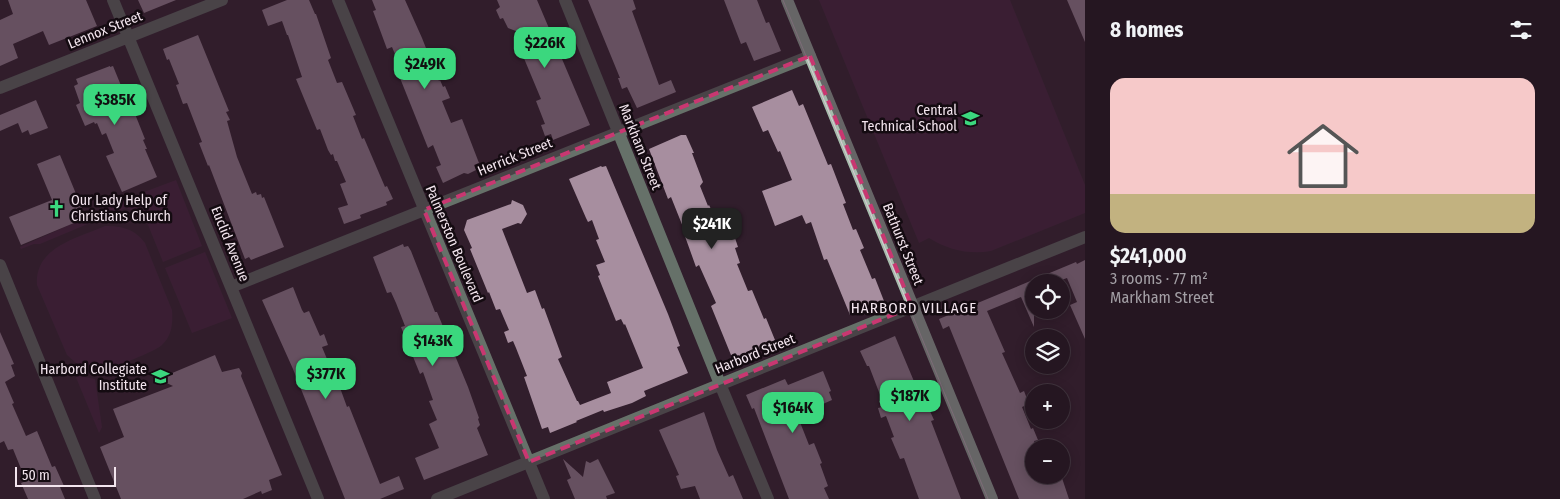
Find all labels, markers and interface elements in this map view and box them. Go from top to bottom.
street label: Lennox Street [65,7,145,53]
icon: filters [1507,16,1535,44]
text: 8 homes [1110,17,1184,43]
pin: $226K [510,27,580,69]
text: $226K [525,33,565,52]
pin: $249K [390,48,460,90]
text: $249K [405,54,445,73]
pin: $385K [80,84,150,126]
text: $385K [94,90,136,109]
street label: Markham Street [615,102,665,193]
place label: Central Technical School [862,102,957,135]
school or university icon: Central Technical School [961,108,981,128]
icon: home [1278,111,1368,201]
street label: Herrick Street [475,134,555,180]
street label: Palmerston Boulevard [422,183,486,305]
place label: Our Lady Help of Christians Church [71,192,171,225]
church icon: Our Lady Help of Christians Church [47,198,67,218]
street label: Bathurst Street [879,201,927,288]
street label: Euclid Avenue [207,204,253,284]
pin: $241K [677,208,747,250]
text: $241K [693,214,731,233]
text: $241,000 [1110,243,1187,269]
text: 3 rooms · 77 m² [1110,269,1208,288]
map controls [1025,274,1070,484]
button: locate [1025,274,1070,319]
text: Markham Street [1110,288,1214,307]
district label: HARBORD VILLAGE [851,299,977,317]
pin: $143K [398,324,468,367]
button: layers [1025,329,1070,374]
street label: Harbord Street [713,330,798,378]
text: $143K [413,331,453,350]
pin: $377K [291,358,361,400]
place label: Harbord Collegiate Institute [40,361,147,394]
text: $377K [307,364,345,383]
school or university icon: Harbord Collegiate Institute [151,367,171,387]
pin: $187K [875,380,945,422]
button: + [1025,384,1070,429]
text: $187K [891,386,929,405]
pin: $164K [758,392,828,434]
text: $164K [773,398,813,417]
button: − [1025,439,1070,484]
scale bar [15,464,116,487]
text: 50 m [22,467,50,484]

